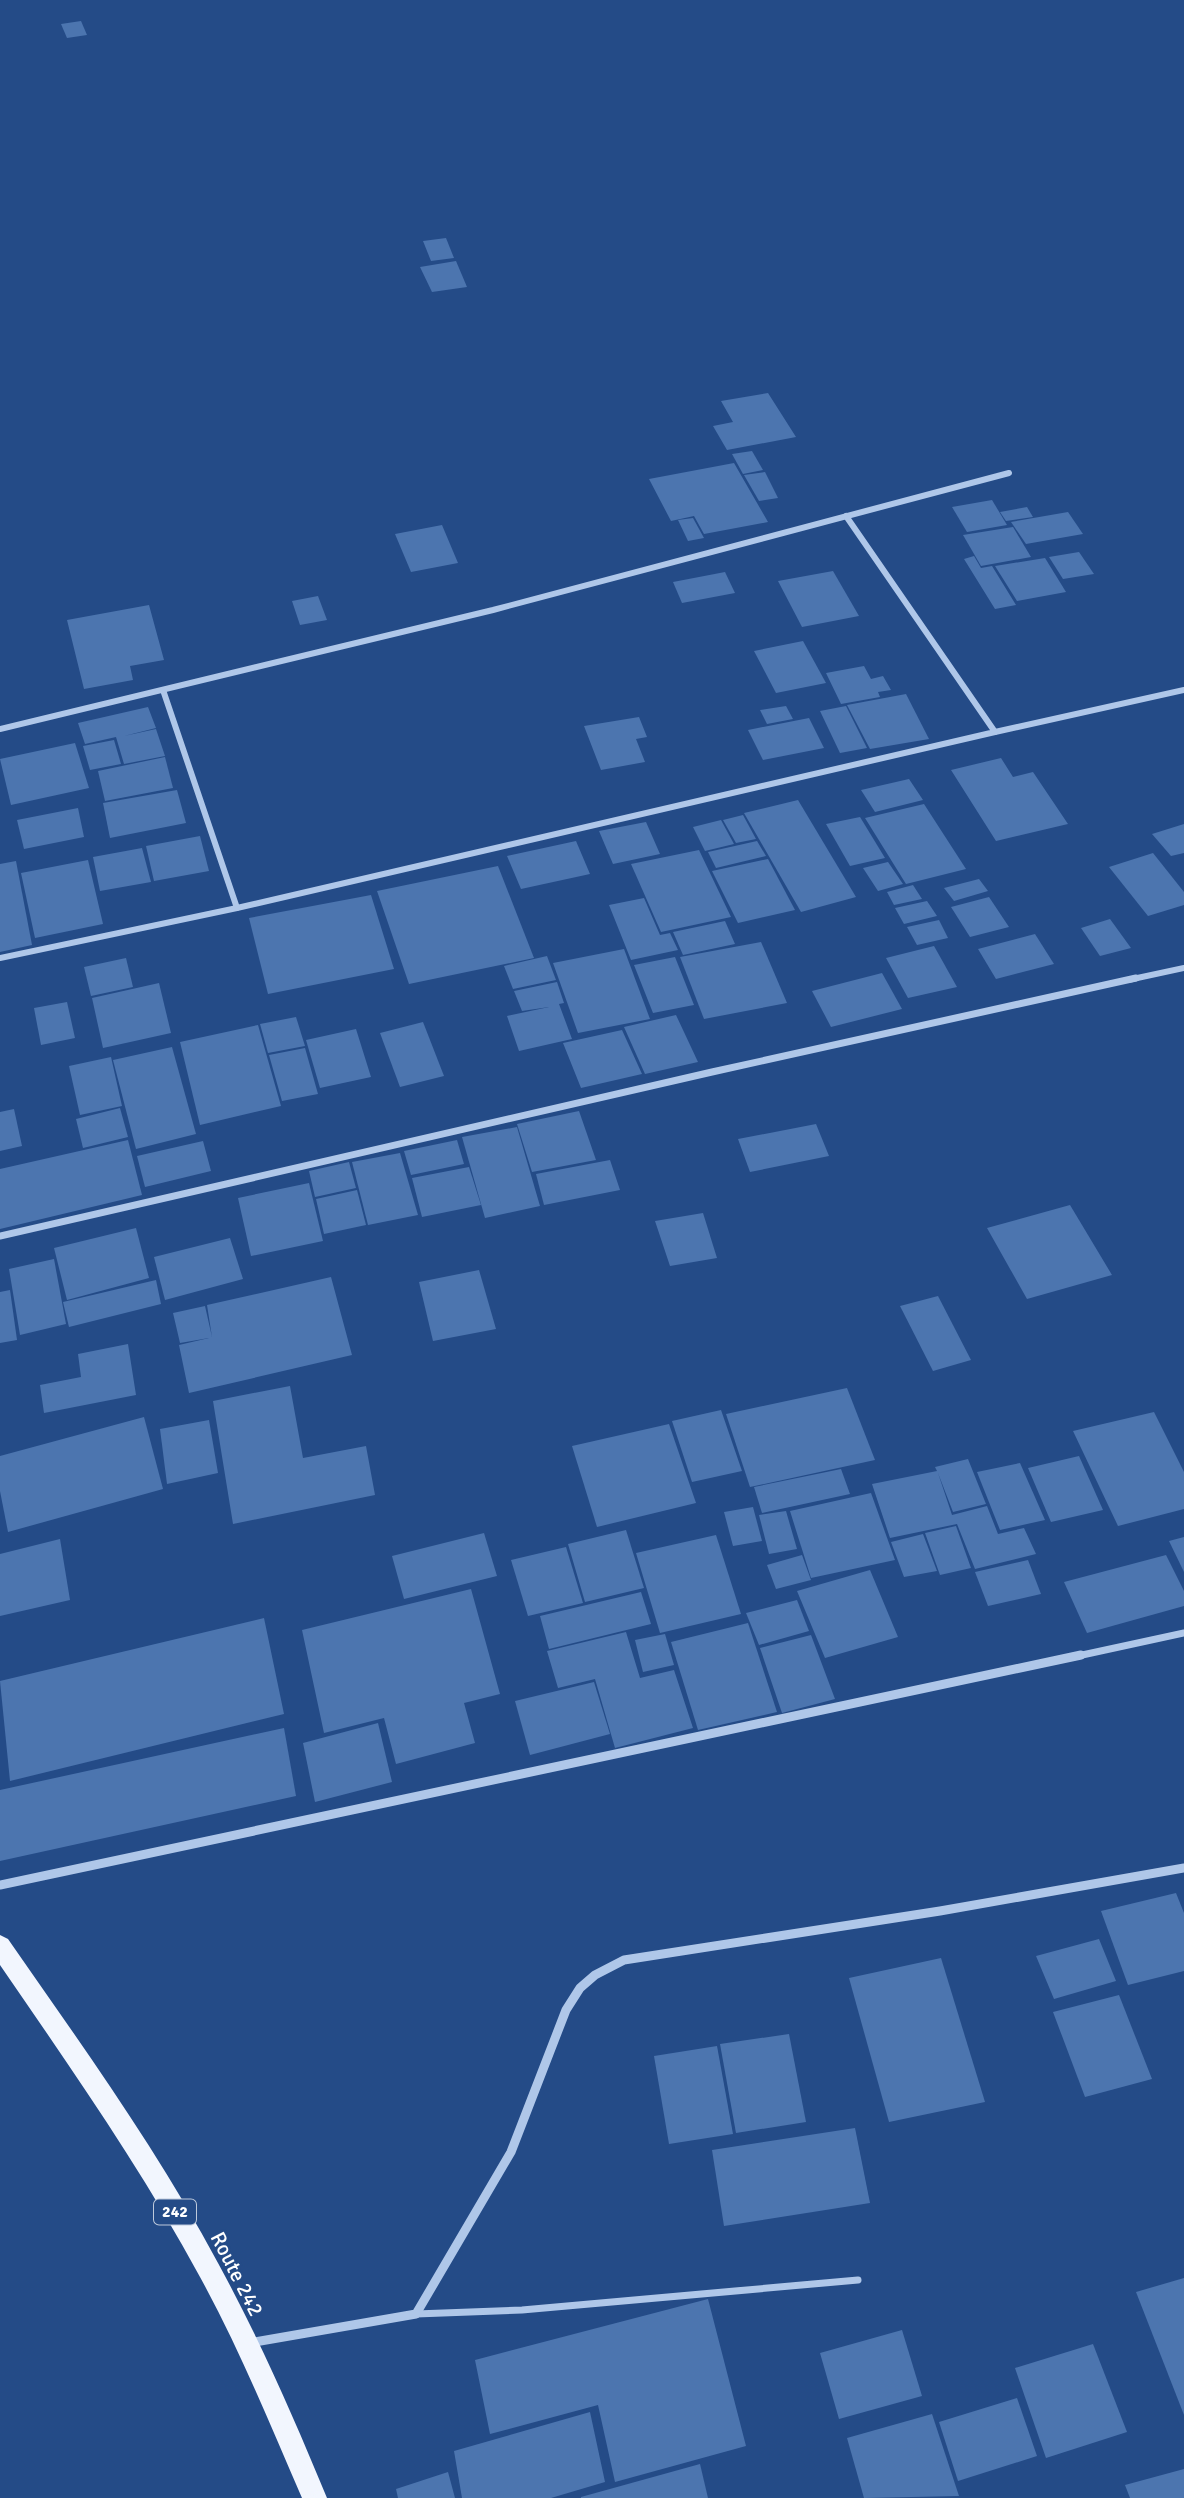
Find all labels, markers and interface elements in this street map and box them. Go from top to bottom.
road number: 242 [154,2200,196,2224]
street label: Route 242 [205,2228,269,2320]

